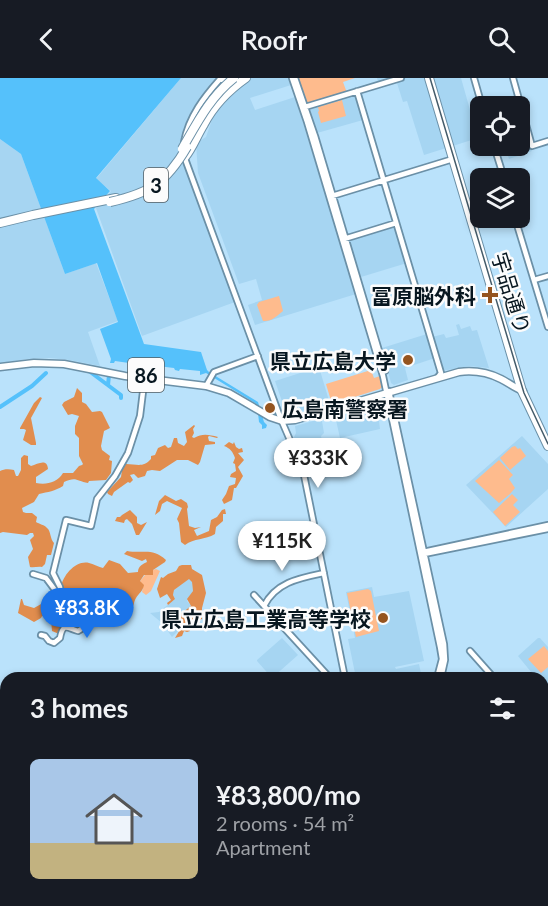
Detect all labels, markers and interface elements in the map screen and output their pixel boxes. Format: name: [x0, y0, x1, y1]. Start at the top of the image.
icon: back: [30, 23, 63, 56]
text: Roofr: [241, 23, 307, 56]
icon: search: [485, 23, 518, 56]
map controls: [470, 96, 530, 228]
button: locate: [470, 96, 530, 156]
road number: 3: [144, 168, 168, 202]
button: layers: [470, 168, 530, 228]
street label: 宇品通り: [488, 249, 536, 337]
place label: 冨原脳外科: [371, 283, 476, 308]
marker: 冨原脳外科: [481, 286, 499, 304]
place label: 県立広島大学: [270, 348, 396, 373]
marker: 県立広島大学: [401, 353, 415, 367]
road number: 86: [128, 358, 164, 392]
place label: 広島南警察署: [282, 396, 408, 421]
marker: 広島南警察署: [263, 401, 277, 415]
pin: ¥333K: [276, 438, 360, 489]
text: ¥333K: [288, 445, 348, 469]
pin: ¥115K: [240, 521, 324, 572]
text: ¥115K: [252, 528, 312, 552]
pin: ¥83.8K: [38, 588, 136, 639]
text: ¥83.8K: [55, 595, 119, 619]
place label: 県立広島工業高等学校: [161, 606, 371, 631]
marker: 県立広島工業高等学校: [376, 611, 390, 625]
text: 3 homes: [30, 692, 128, 724]
icon: filters: [486, 692, 519, 725]
text: ¥83,800/mo: [216, 779, 361, 811]
icon: home: [78, 783, 150, 855]
text: 2 rooms · 54 m²: [216, 811, 354, 835]
text: Apartment: [216, 835, 310, 859]

